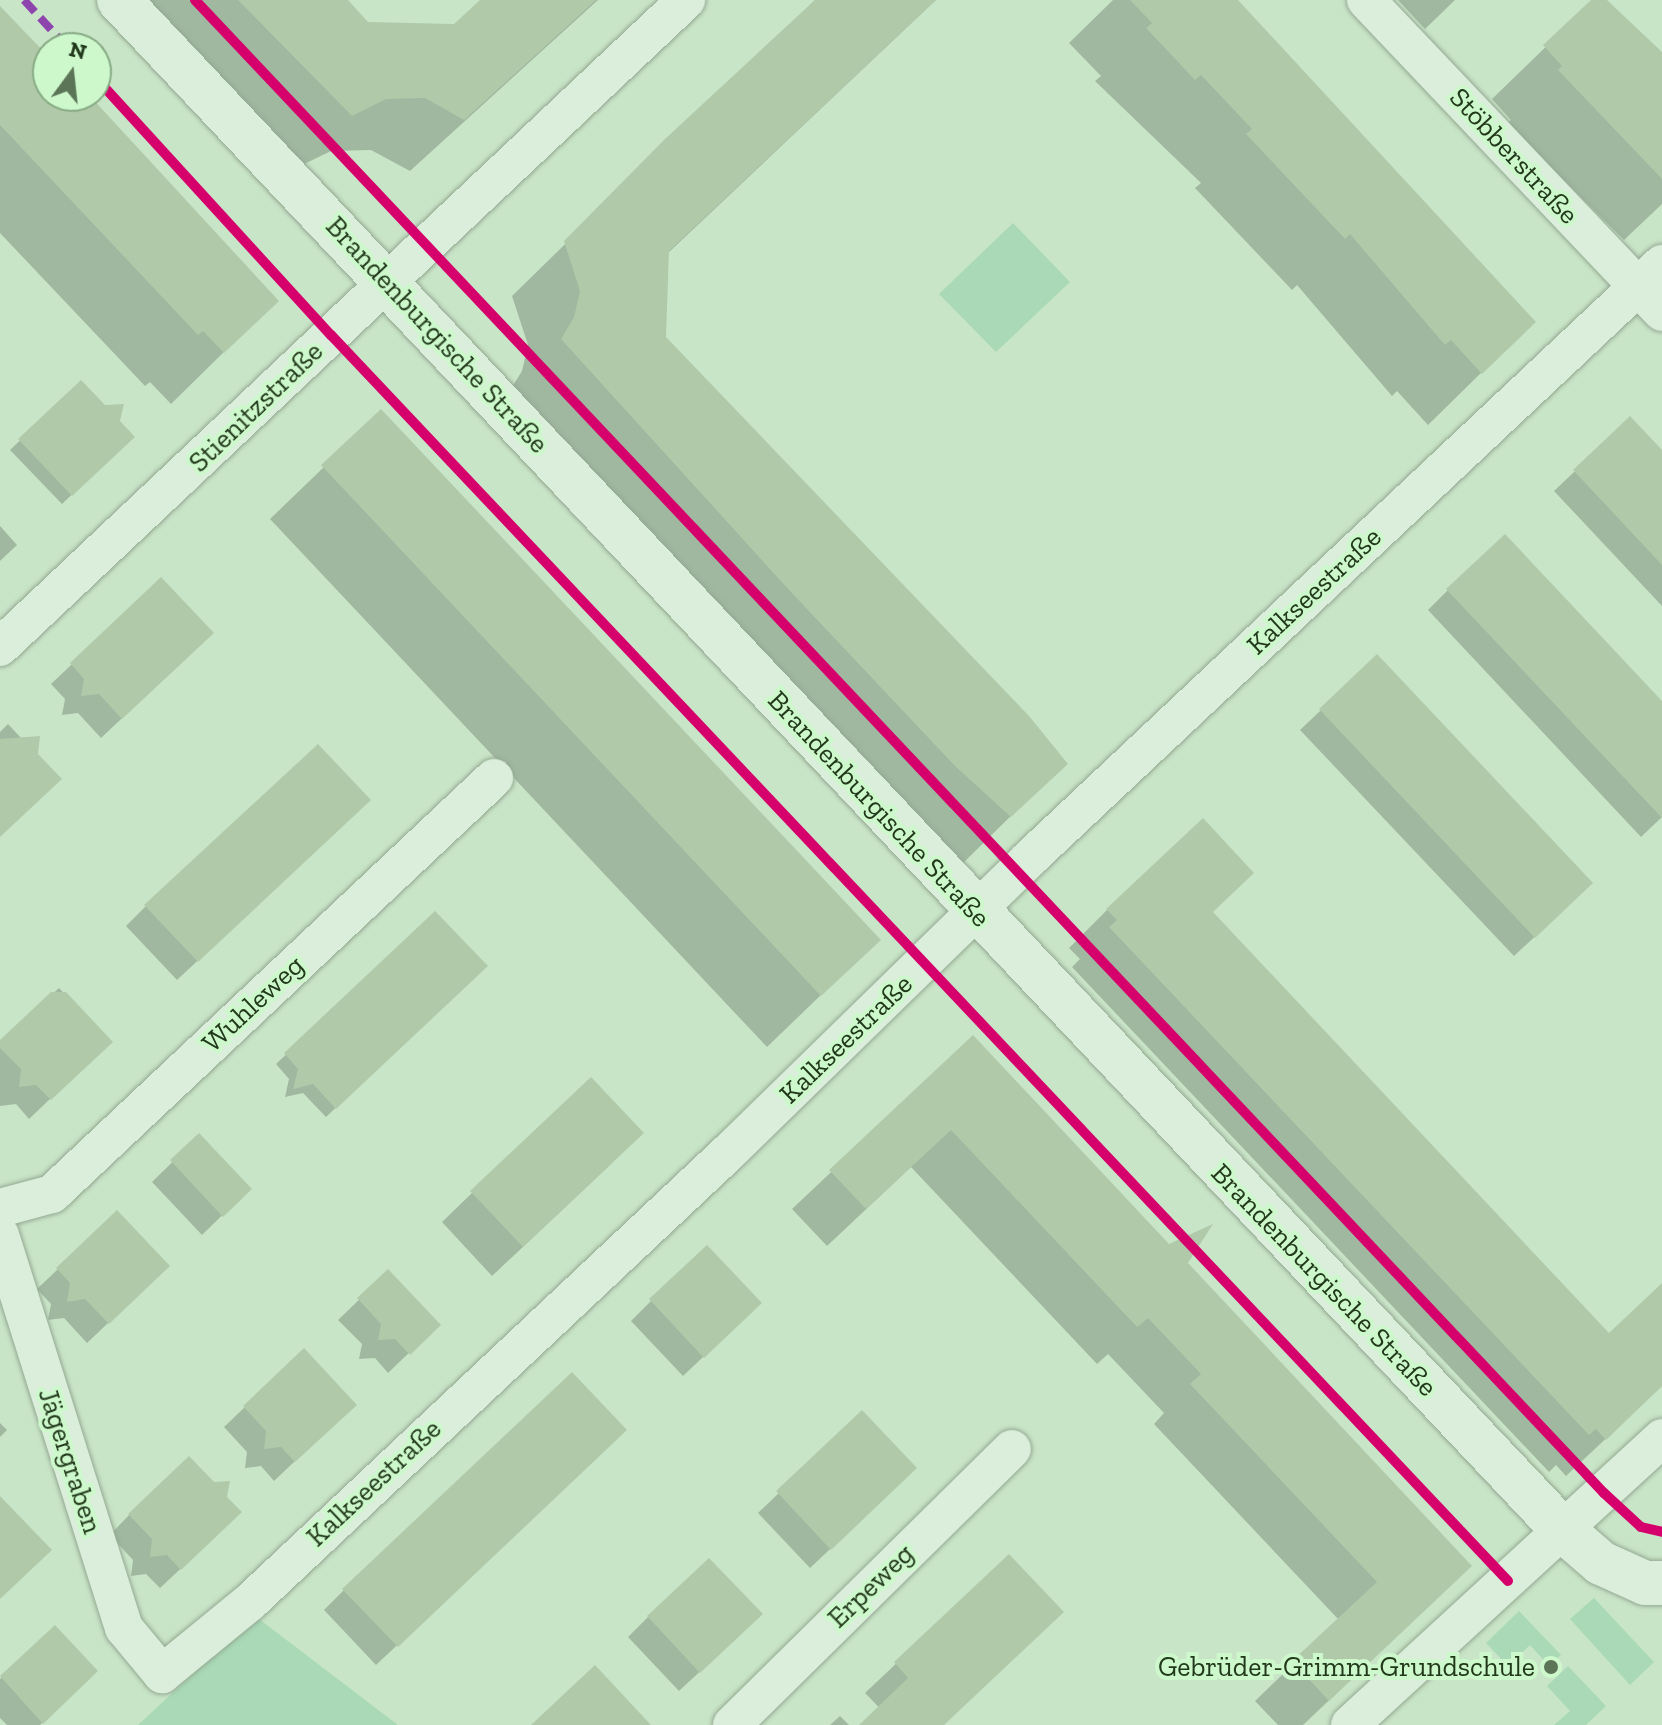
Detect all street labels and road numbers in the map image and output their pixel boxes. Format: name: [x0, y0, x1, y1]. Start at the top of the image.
street label: Stöbberstraße: [1442, 81, 1586, 231]
street label: Brandenburgische Straße: [319, 210, 555, 460]
street label: Stienitzstraße: [182, 335, 330, 479]
street label: Kalkseestraße: [1240, 520, 1388, 662]
street label: Brandenburgische Straße: [761, 684, 997, 934]
street label: Wuhleweg: [195, 948, 311, 1060]
street label: Kalkseestraße: [773, 967, 919, 1111]
street label: Brandenburgische Straße: [1204, 1157, 1444, 1403]
street label: Jägergraben: [31, 1384, 109, 1538]
street label: Kalkseestraße: [300, 1412, 448, 1554]
street label: Erpeweg: [821, 1537, 921, 1635]

